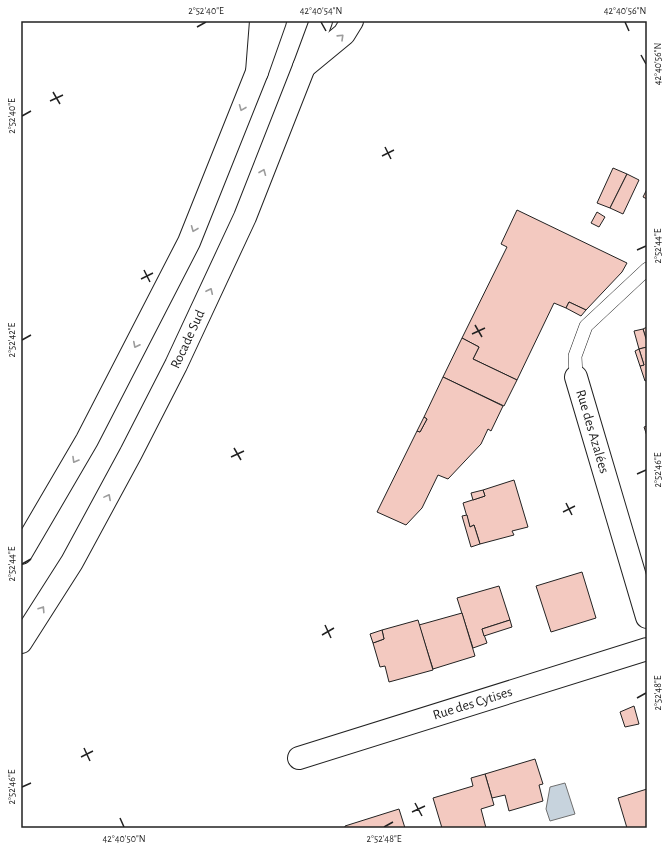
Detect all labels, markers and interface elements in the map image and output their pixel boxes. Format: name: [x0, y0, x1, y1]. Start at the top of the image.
text: 2°52'40"E: [188, 6, 224, 16]
text: 42°40'54"N: [300, 6, 342, 16]
text: 42°40'56"N: [604, 6, 646, 16]
one-way arrow: [336, 34, 344, 41]
text: 42°40'56"N: [653, 43, 663, 85]
text: 2°52'40"E: [7, 98, 17, 134]
one-way arrow: [239, 105, 247, 112]
one-way arrow: [258, 169, 266, 176]
one-way arrow: [190, 226, 198, 233]
text: 2°52'44"E: [653, 228, 663, 264]
one-way arrow: [205, 288, 213, 295]
street label: Rocade Sud: [168, 308, 208, 371]
text: 2°52'42"E: [7, 322, 17, 357]
one-way arrow: [133, 341, 141, 348]
street label: Rue des Azalées: [573, 388, 611, 475]
text: 2°52'46"E: [653, 452, 663, 488]
one-way arrow: [73, 456, 80, 463]
one-way arrow: [103, 493, 110, 501]
text: 2°52'44"E: [7, 546, 17, 582]
one-way arrow: [37, 606, 45, 613]
text: 2°52'48"E: [653, 675, 663, 711]
street label: Rue des Cytises: [431, 685, 514, 723]
text: 2°52'46"E: [7, 769, 17, 805]
text: 42°40'50"N: [102, 834, 146, 844]
text: 2°52'48"E: [366, 834, 402, 844]

